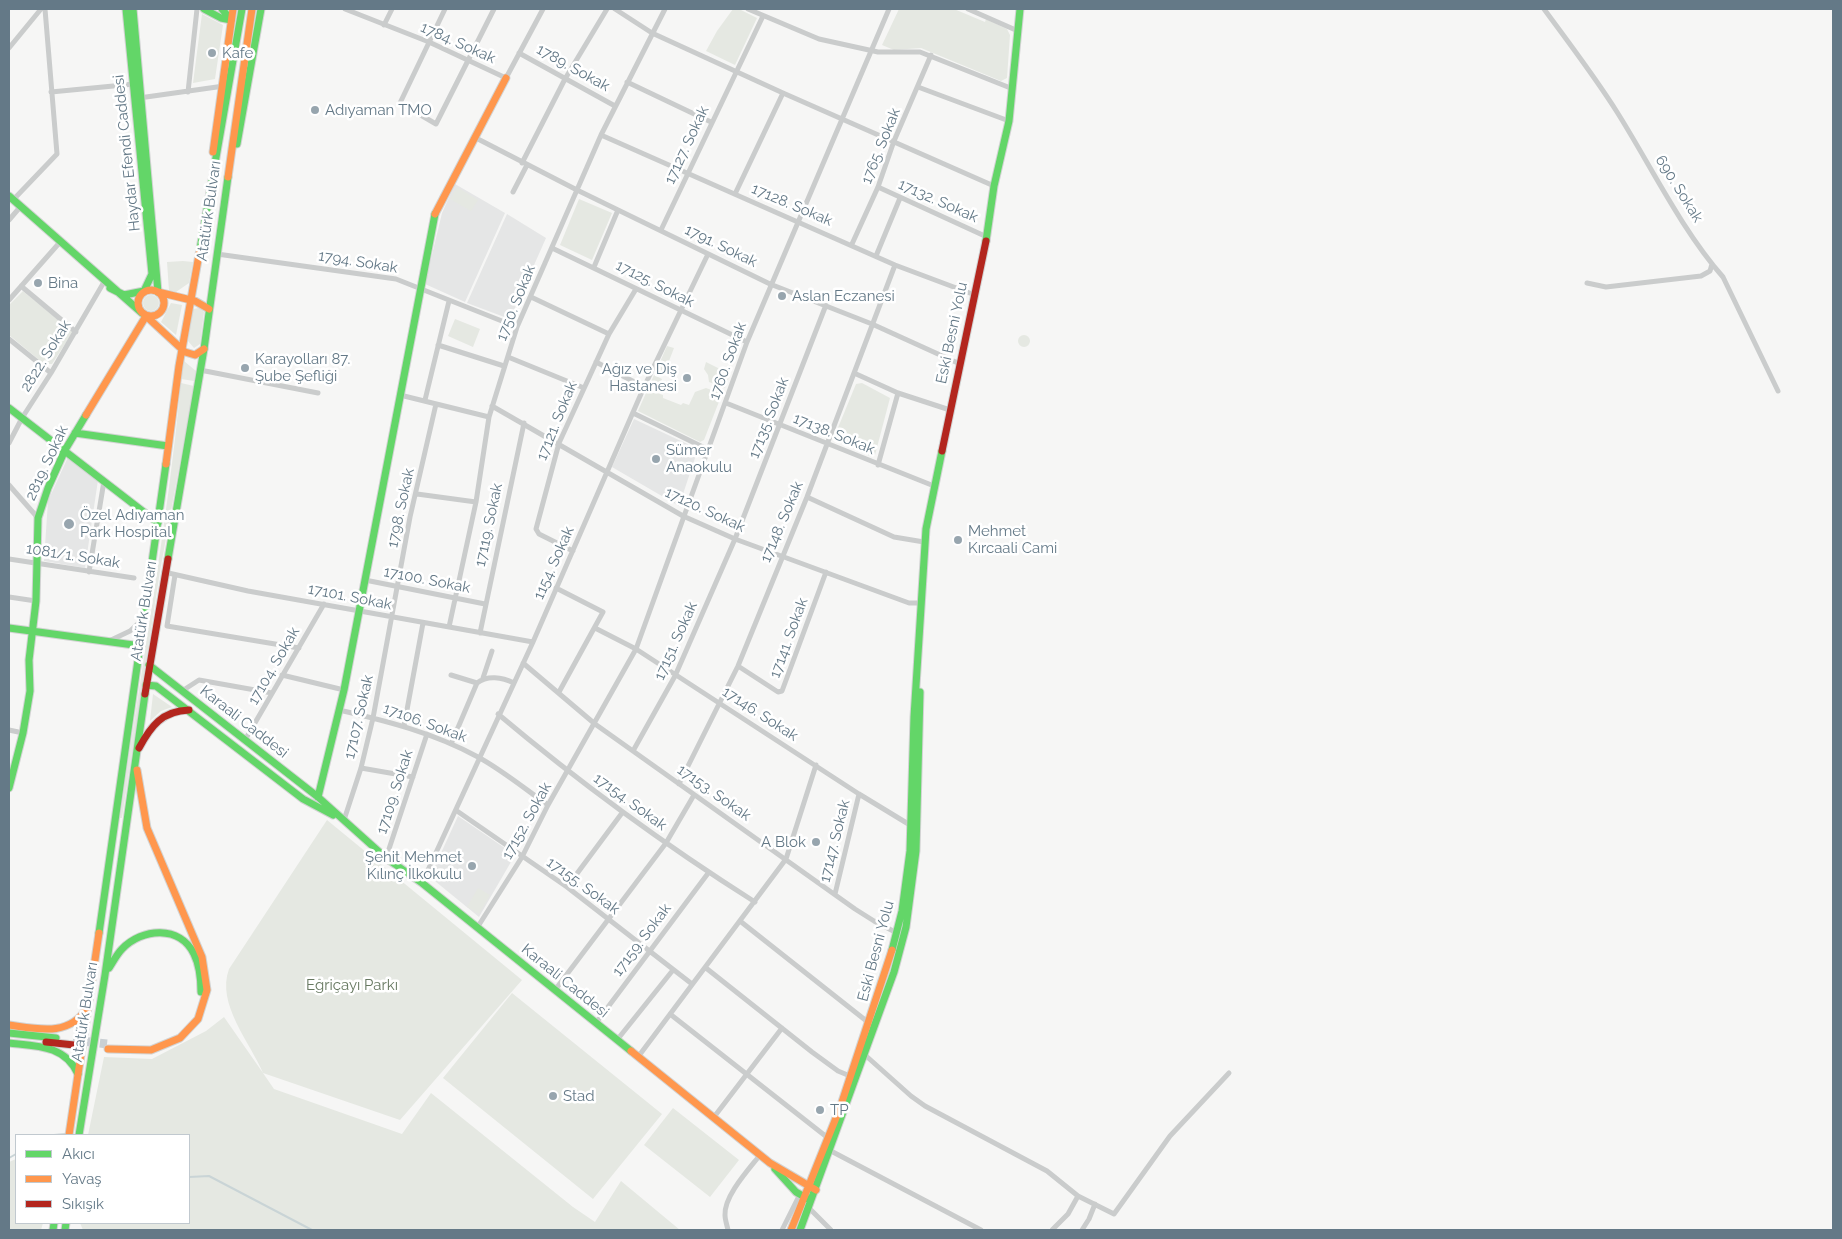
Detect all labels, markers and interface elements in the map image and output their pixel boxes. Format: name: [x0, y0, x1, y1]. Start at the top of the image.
street label: 1784. Sokak: [418, 18, 498, 68]
street label: 1789. Sokak: [533, 41, 613, 95]
place label: Kafe: [222, 44, 253, 62]
marker: Kafe: [206, 47, 218, 59]
street label: Haydar Efendi Caddesi: [110, 74, 144, 232]
place label: Adıyaman TMO: [325, 101, 432, 119]
street label: 17127. Sokak: [661, 103, 713, 187]
marker: Adıyaman TMO: [309, 104, 321, 116]
street label: 1765. Sokak: [858, 105, 904, 187]
street label: 690. Sokak: [1651, 152, 1707, 226]
street label: Atatürk Bulvarı: [193, 160, 225, 262]
street label: 17132. Sokak: [895, 175, 981, 227]
street label: 17128. Sokak: [749, 180, 835, 230]
street label: 1791. Sokak: [682, 221, 760, 271]
street label: 1794. Sokak: [317, 247, 399, 277]
street label: 17125. Sokak: [613, 257, 697, 311]
street label: 1750. Sokak: [493, 262, 539, 344]
place label: Bina: [48, 274, 78, 292]
marker: Bina: [32, 277, 44, 289]
street label: Eski Besni Yolu: [932, 280, 972, 386]
place label: Aslan Eczanesi: [792, 287, 895, 305]
marker: Aslan Eczanesi: [776, 290, 788, 302]
street label: 2822. Sokak: [17, 317, 75, 395]
street label: 1760. Sokak: [706, 320, 750, 402]
place label: Karayolları 87. Şube Şefliği: [255, 350, 350, 385]
place label: Ağız ve Diş Hastanesi: [602, 360, 677, 395]
marker: Karayolları 87. Şube Şefliği: [239, 362, 251, 374]
marker: Ağız ve Diş Hastanesi: [681, 372, 693, 384]
street label: 17135. Sokak: [745, 375, 793, 461]
street label: 17121. Sokak: [533, 379, 581, 463]
street label: 17138. Sokak: [791, 409, 877, 459]
street label: 2819. Sokak: [22, 423, 72, 503]
place label: Sümer Anaokulu: [666, 441, 732, 476]
marker: Sümer Anaokulu: [650, 453, 662, 465]
street label: 1798. Sokak: [384, 467, 418, 549]
street label: 17148. Sokak: [757, 479, 807, 565]
street label: 17119. Sokak: [471, 482, 507, 568]
street label: 17120. Sokak: [662, 484, 748, 536]
place label: Özel Adıyaman Park Hospital: [80, 506, 185, 541]
marker: Özel Adıyaman Park Hospital: [62, 517, 76, 531]
place label: Mehmet Kırcaali Cami: [968, 522, 1057, 557]
street label: 1154. Sokak: [530, 524, 578, 602]
marker: Mehmet Kırcaali Cami: [952, 534, 964, 546]
street label: 1081/1. Sokak: [25, 540, 121, 572]
street label: Atatürk Bulvarı: [127, 560, 161, 662]
street label: 17100. Sokak: [382, 563, 472, 597]
street label: 17101. Sokak: [307, 580, 393, 614]
street label: 17141. Sokak: [766, 595, 812, 681]
street label: 17151. Sokak: [651, 599, 701, 683]
street label: 17104. Sokak: [244, 624, 304, 708]
street label: 17107. Sokak: [341, 673, 377, 761]
street label: Karaali Caddesi: [196, 682, 292, 762]
street label: 17146. Sokak: [719, 683, 801, 745]
street label: 17106. Sokak: [381, 700, 469, 746]
street label: 17109. Sokak: [373, 748, 417, 836]
street label: 17153. Sokak: [674, 761, 754, 825]
street label: 17154. Sokak: [590, 769, 670, 835]
street label: 17152. Sokak: [498, 779, 556, 863]
street label: 17147. Sokak: [816, 798, 854, 884]
place label: A Blok: [761, 833, 806, 851]
marker: A Blok: [810, 836, 822, 848]
place label: Şehit Mehmet Kılınç İlkokulu: [365, 848, 462, 883]
street label: 17155. Sokak: [543, 853, 623, 919]
marker: Şehit Mehmet Kılınç İlkokulu: [466, 860, 478, 872]
street label: Eski Besni Yolu: [854, 899, 898, 1003]
street label: 17159. Sokak: [609, 900, 675, 980]
street label: Karaali Caddesi: [518, 940, 612, 1022]
street label: Atatürk Bulvarı: [68, 961, 102, 1063]
park label: Eğriçayı Parkı: [306, 976, 398, 994]
place label: Stad: [563, 1087, 595, 1105]
marker: Stad: [547, 1090, 559, 1102]
place label: TP: [830, 1101, 848, 1119]
marker: TP: [814, 1104, 826, 1116]
legend: [15, 1134, 190, 1224]
text: Akıcı: [62, 1145, 95, 1163]
text: Yavaş: [62, 1170, 102, 1188]
text: Sıkışık: [62, 1195, 104, 1213]

